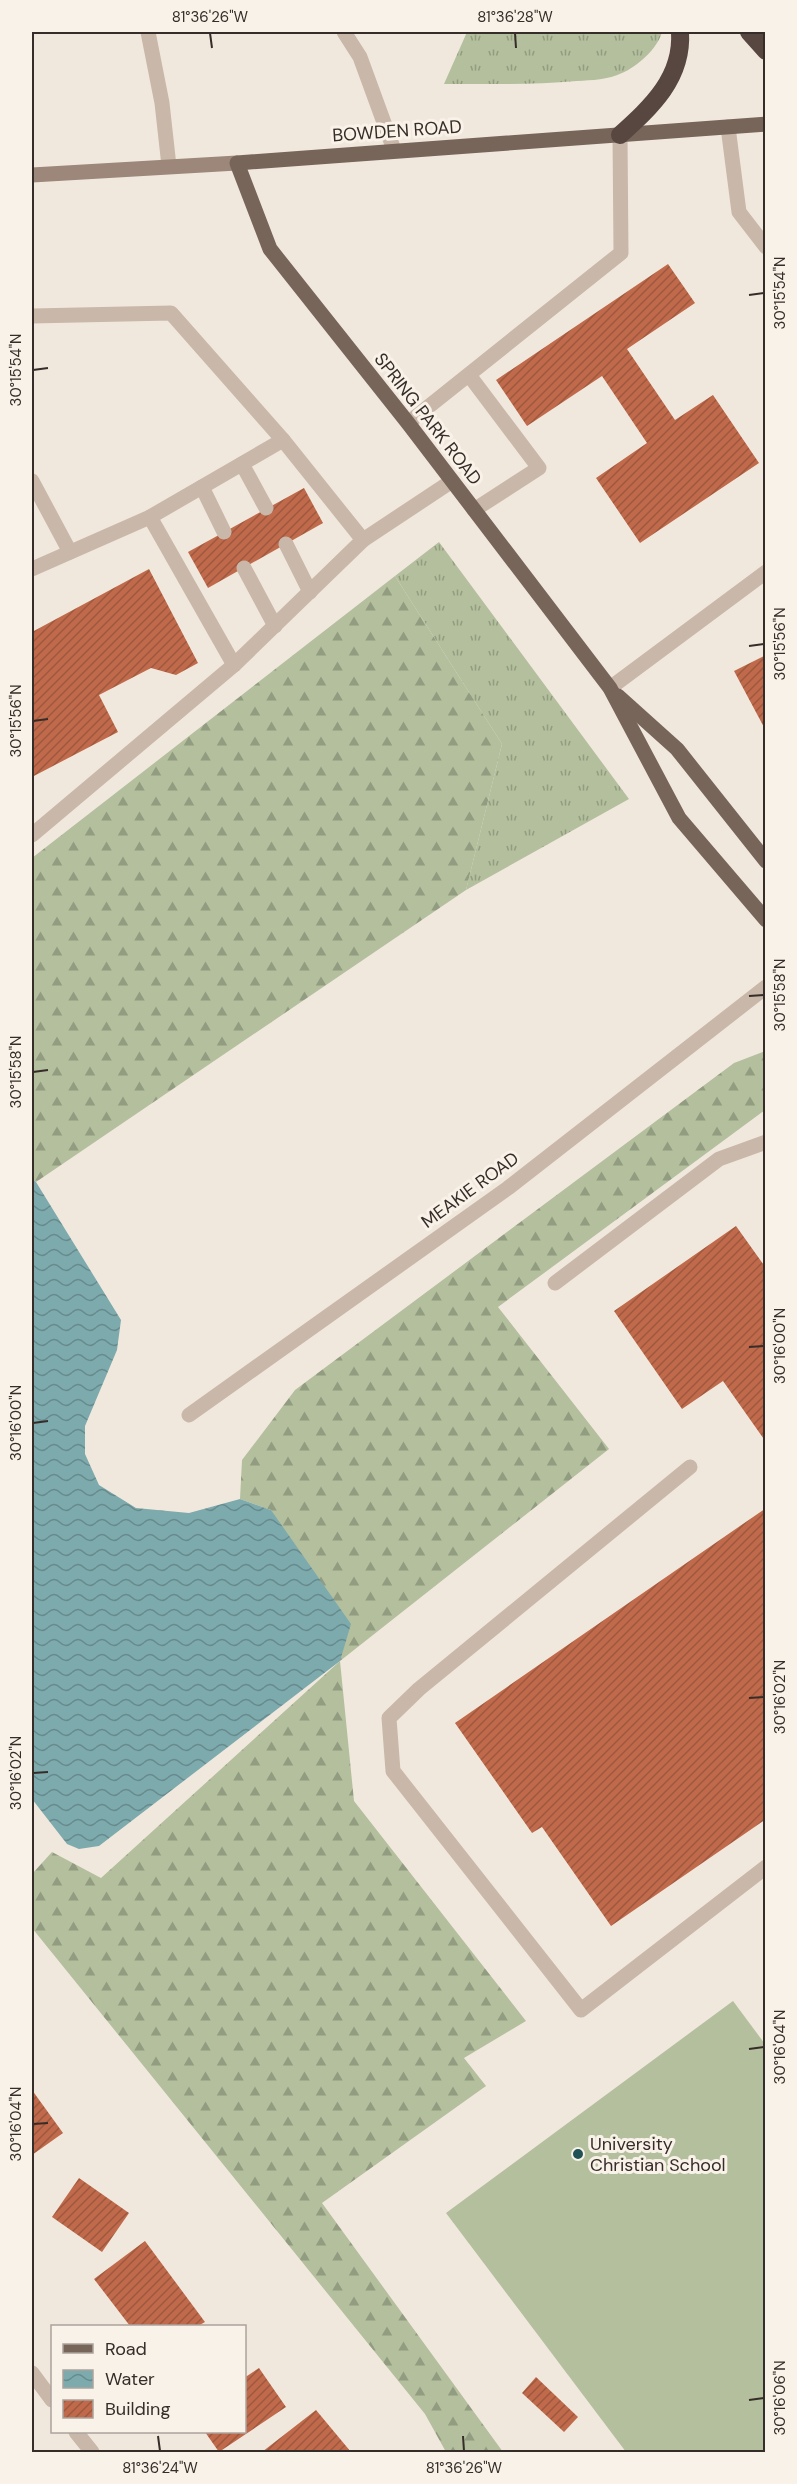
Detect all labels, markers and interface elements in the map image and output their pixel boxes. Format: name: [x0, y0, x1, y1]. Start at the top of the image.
text: 81°36'26"W: [172, 7, 249, 27]
text: 81°36'28"W: [477, 7, 553, 27]
street label: BOWDEN ROAD: [332, 115, 462, 147]
text: 30°15'54"N: [770, 257, 790, 329]
text: 30°15'54"N: [6, 334, 26, 406]
street label: SPRING PARK ROAD: [369, 348, 487, 490]
text: 30°15'56"N: [770, 607, 790, 681]
text: 30°15'56"N: [6, 684, 26, 758]
text: 30°15'58"N: [770, 959, 790, 1031]
text: 30°15'58"N: [6, 1036, 26, 1108]
street label: MEAKIE ROAD: [416, 1146, 524, 1234]
text: 30°16'00"N: [770, 1308, 790, 1384]
text: 30°16'00"N: [6, 1385, 26, 1461]
text: 30°16'02"N: [770, 1660, 790, 1734]
text: 30°16'02"N: [6, 1736, 26, 1810]
text: 30°16'04"N: [770, 2010, 790, 2084]
text: 30°16'04"N: [6, 2087, 26, 2161]
place label: University Christian School: [590, 2132, 726, 2177]
marker: University Christian School: [571, 2147, 585, 2161]
legend: [51, 2325, 246, 2433]
text: Road: [105, 2337, 147, 2361]
text: 30°16'06"N: [770, 2360, 790, 2436]
text: Water: [105, 2367, 155, 2391]
text: Building: [105, 2397, 170, 2421]
text: 81°36'24"W: [122, 2458, 198, 2478]
text: 81°36'26"W: [426, 2458, 503, 2478]

